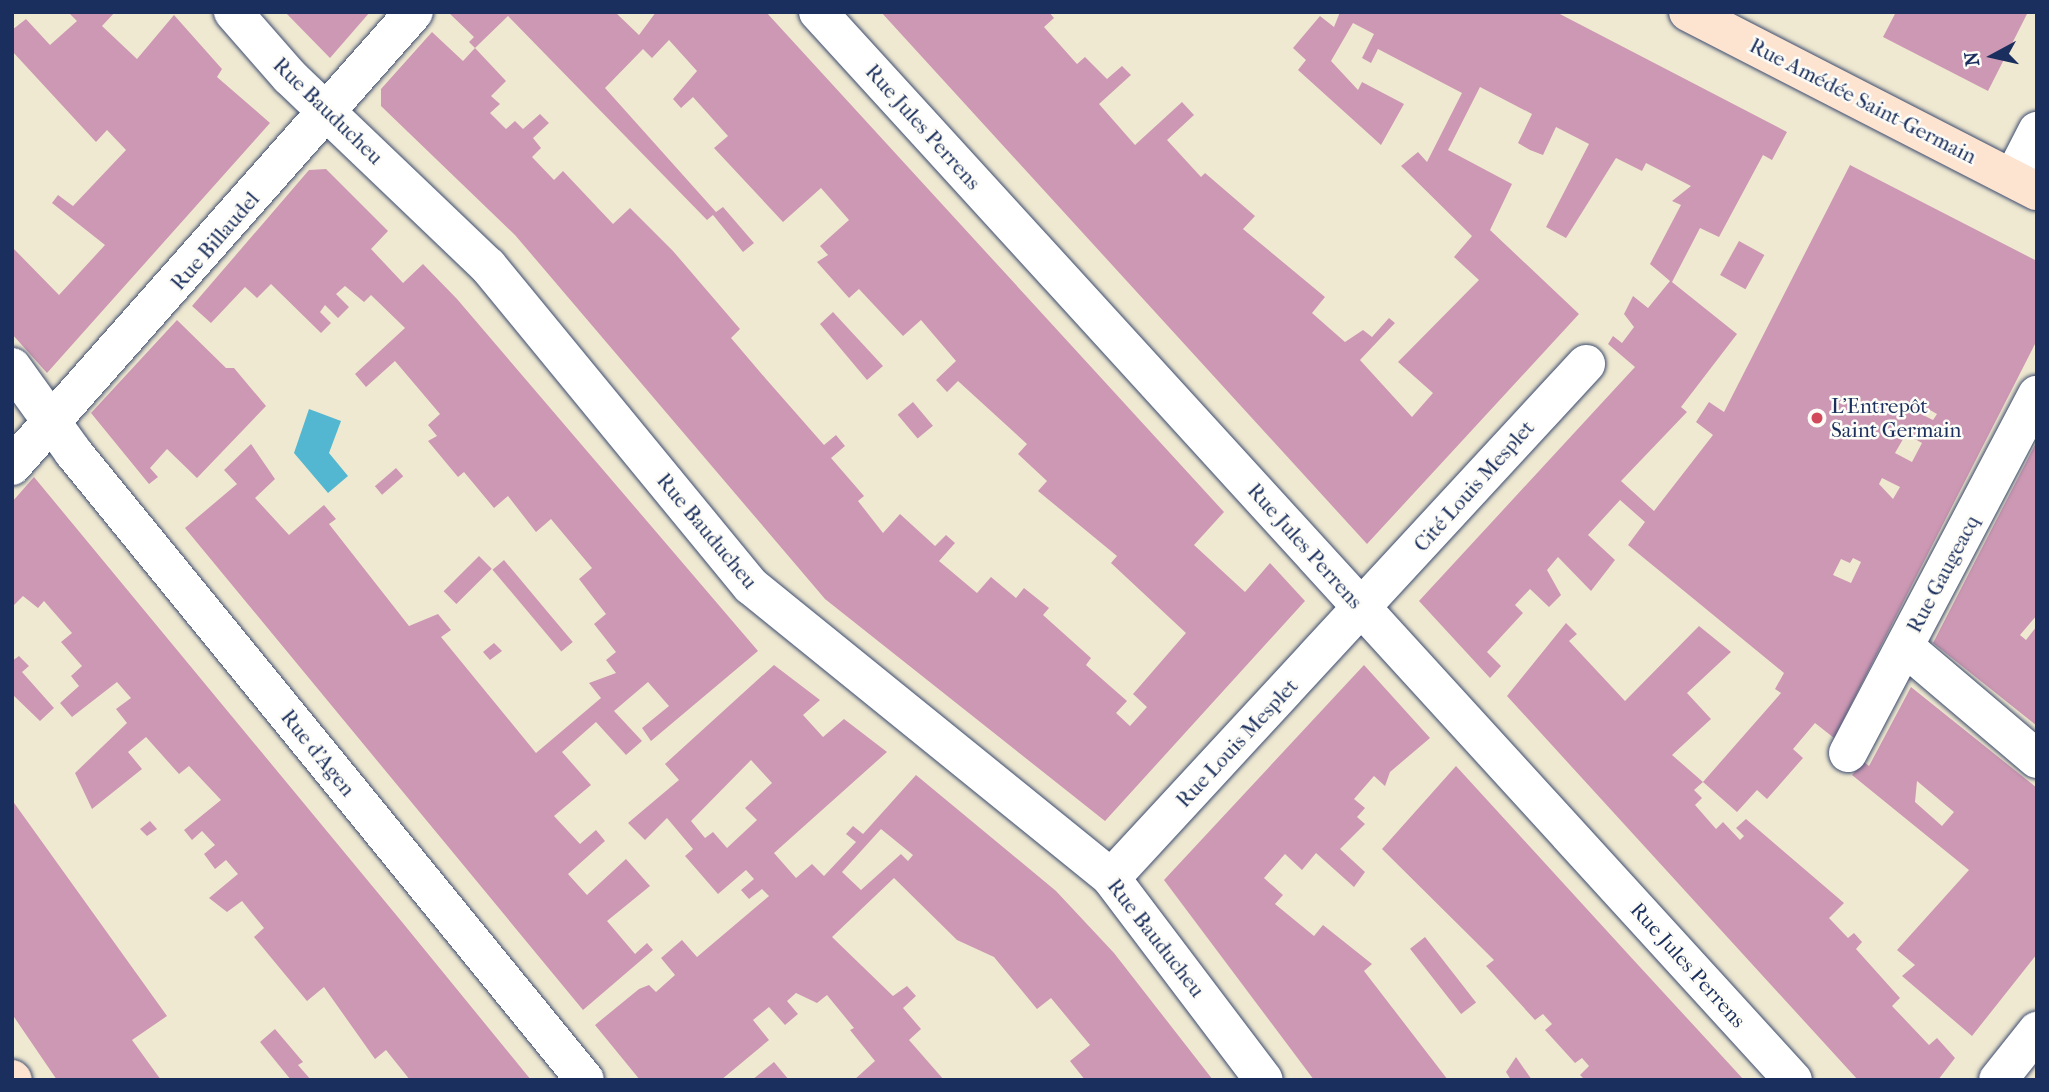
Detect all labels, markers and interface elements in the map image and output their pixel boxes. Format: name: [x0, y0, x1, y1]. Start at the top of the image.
north arrow: [1958, 21, 2028, 91]
street label: Rue Amédée Saint-Germain: [1745, 33, 1981, 169]
text: N: [1960, 50, 1984, 68]
street label: Rue Bauducheu: [268, 52, 388, 170]
street label: Rue Jules Perrens: [860, 59, 986, 195]
street label: Rue Billaudel: [165, 187, 265, 295]
place label: L'Entrepôt Saint Germain: [1831, 393, 1962, 443]
marker: L'Entrepôt Saint Germain: [1809, 410, 1825, 426]
street label: Cité Louis Mesplet: [1408, 415, 1540, 557]
street label: Rue Bauducheu: [651, 468, 763, 594]
street label: Rue Jules Perrens: [1242, 478, 1368, 614]
street label: Rue Gaugeacq: [1901, 511, 1985, 637]
street label: Rue Louis Mesplet: [1171, 673, 1303, 813]
street label: Rue d'Agen: [275, 705, 361, 801]
street label: Rue Bauducheu: [1102, 874, 1210, 1002]
street label: Rue Jules Perrens: [1625, 897, 1751, 1033]

